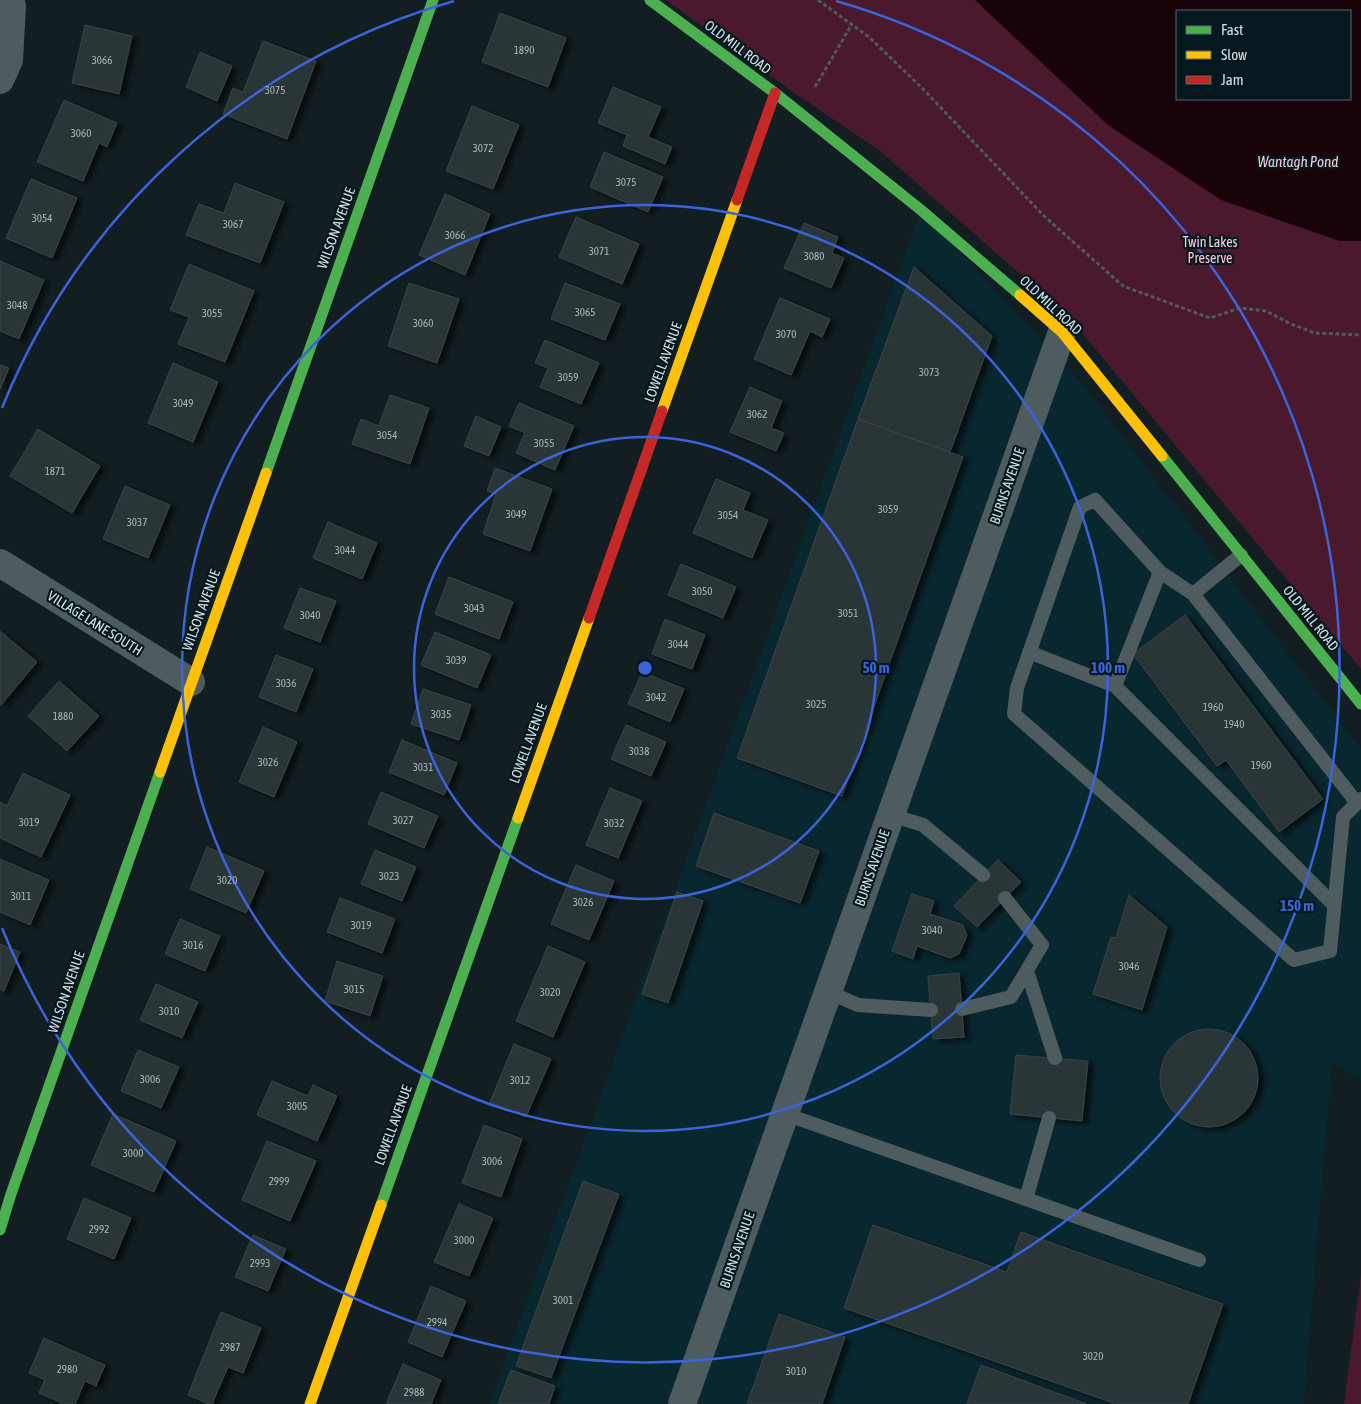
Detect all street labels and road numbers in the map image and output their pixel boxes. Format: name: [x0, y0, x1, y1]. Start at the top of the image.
street label: OLD MILL ROAD: [702, 17, 774, 77]
street label: WILSON AVENUE: [314, 185, 358, 271]
street label: OLD MILL ROAD: [1017, 272, 1085, 338]
street label: LOWELL AVENUE: [641, 320, 685, 404]
street label: BURNS AVENUE: [986, 446, 1028, 526]
street label: WILSON AVENUE: [179, 567, 223, 653]
street label: OLD MILL ROAD: [1280, 582, 1342, 654]
street label: VILLAGE LANE SOUTH: [45, 587, 145, 659]
street label: LOWELL AVENUE: [506, 701, 550, 785]
street label: BURNS AVENUE: [851, 828, 893, 908]
street label: WILSON AVENUE: [45, 949, 87, 1035]
street label: LOWELL AVENUE: [371, 1083, 415, 1167]
street label: BURNS AVENUE: [716, 1210, 758, 1290]

